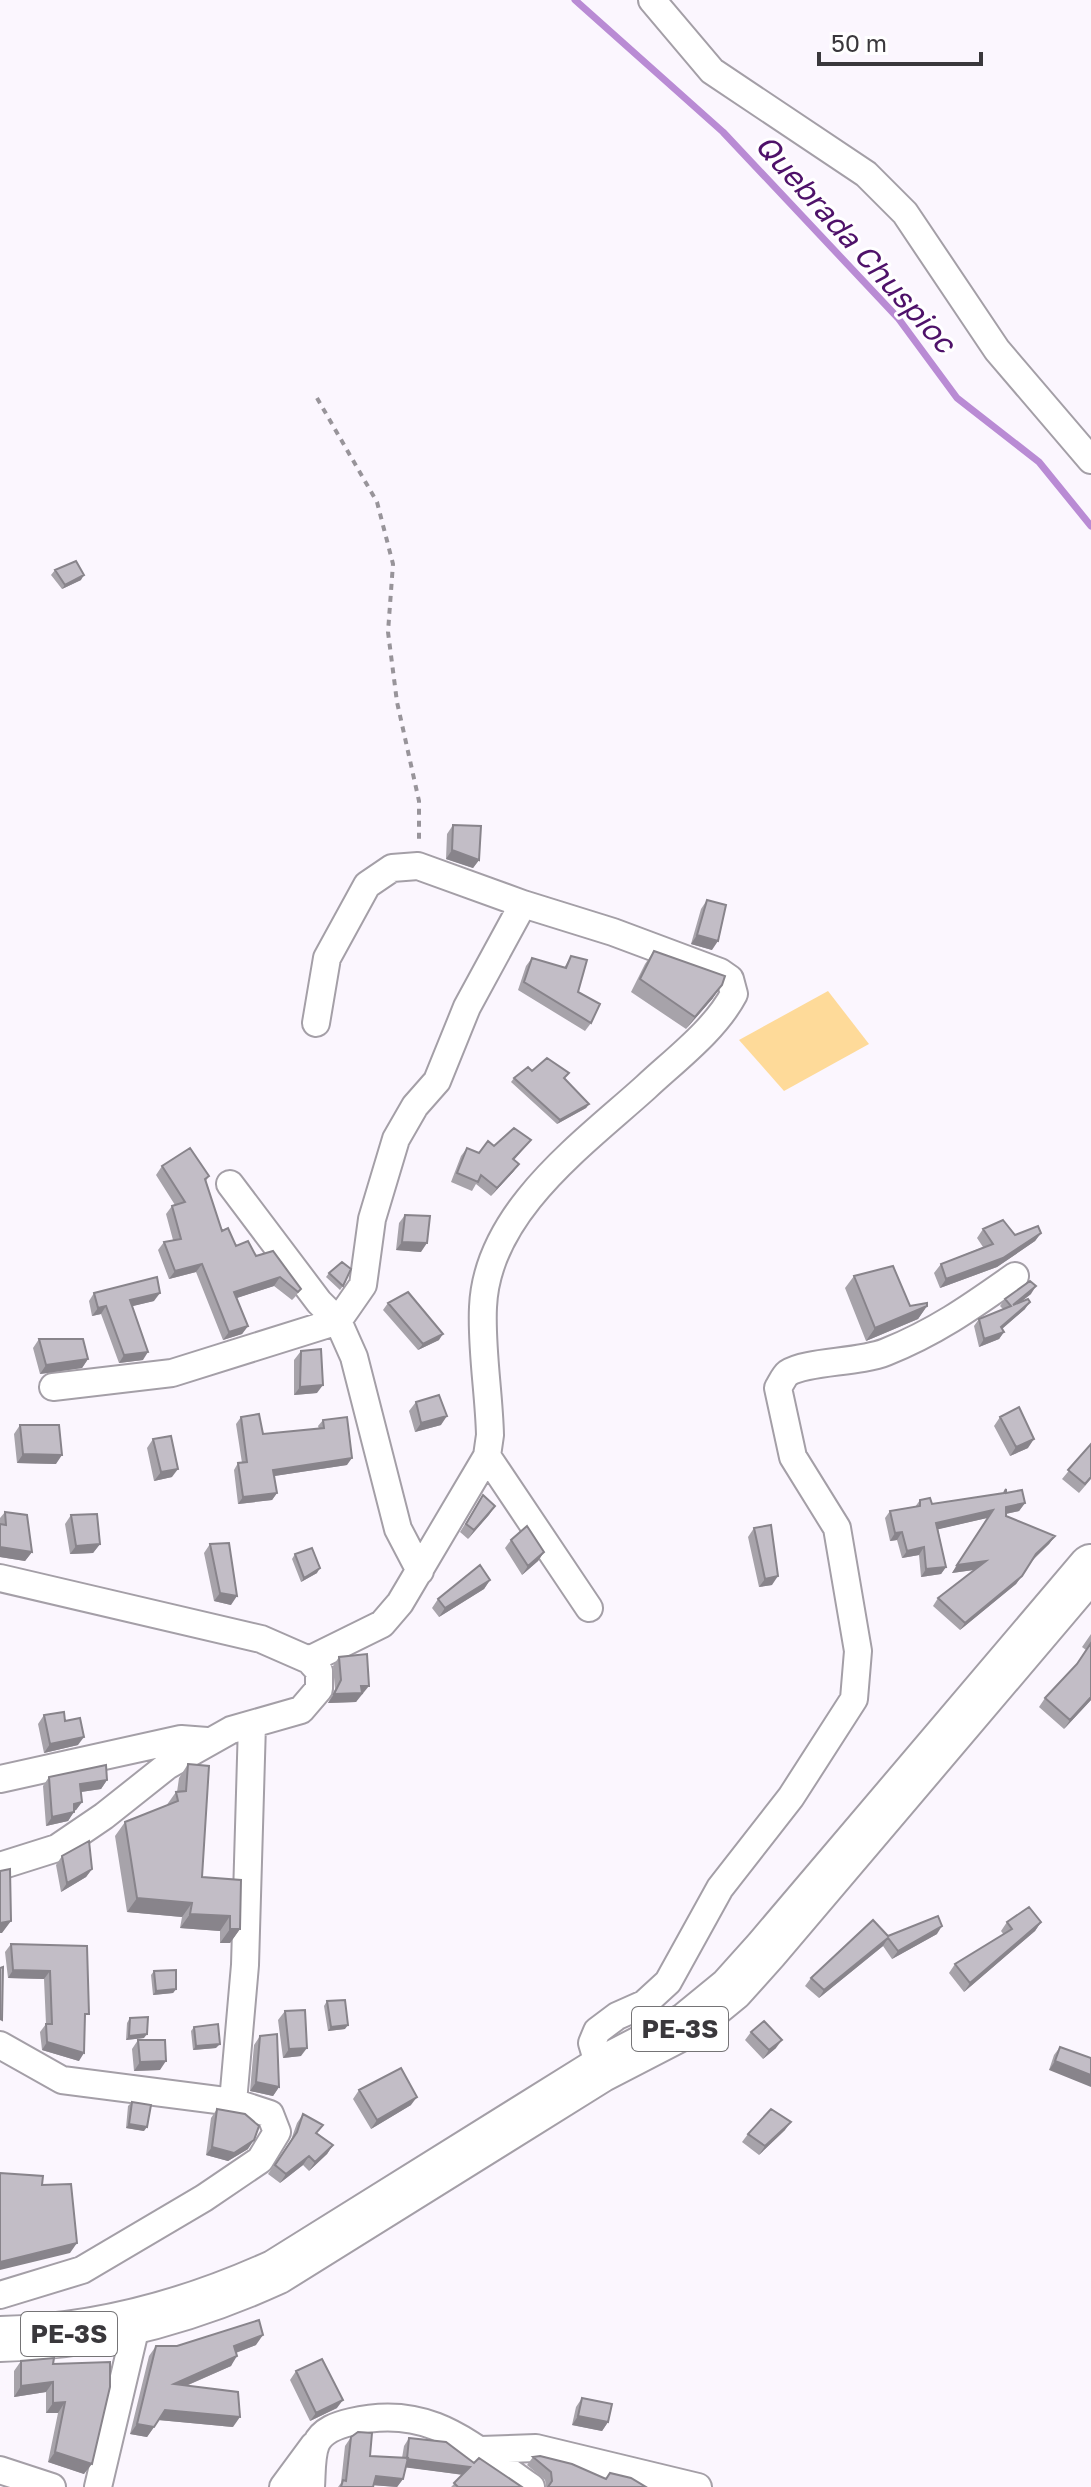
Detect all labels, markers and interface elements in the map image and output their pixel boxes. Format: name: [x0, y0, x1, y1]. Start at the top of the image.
scale bar: [819, 16, 981, 66]
text: 50 m: [831, 28, 887, 57]
water label: Quebrada Chuspioc: [748, 127, 964, 361]
road number: PE-3S: [632, 2007, 728, 2051]
road number: PE-3S: [21, 2312, 117, 2356]

